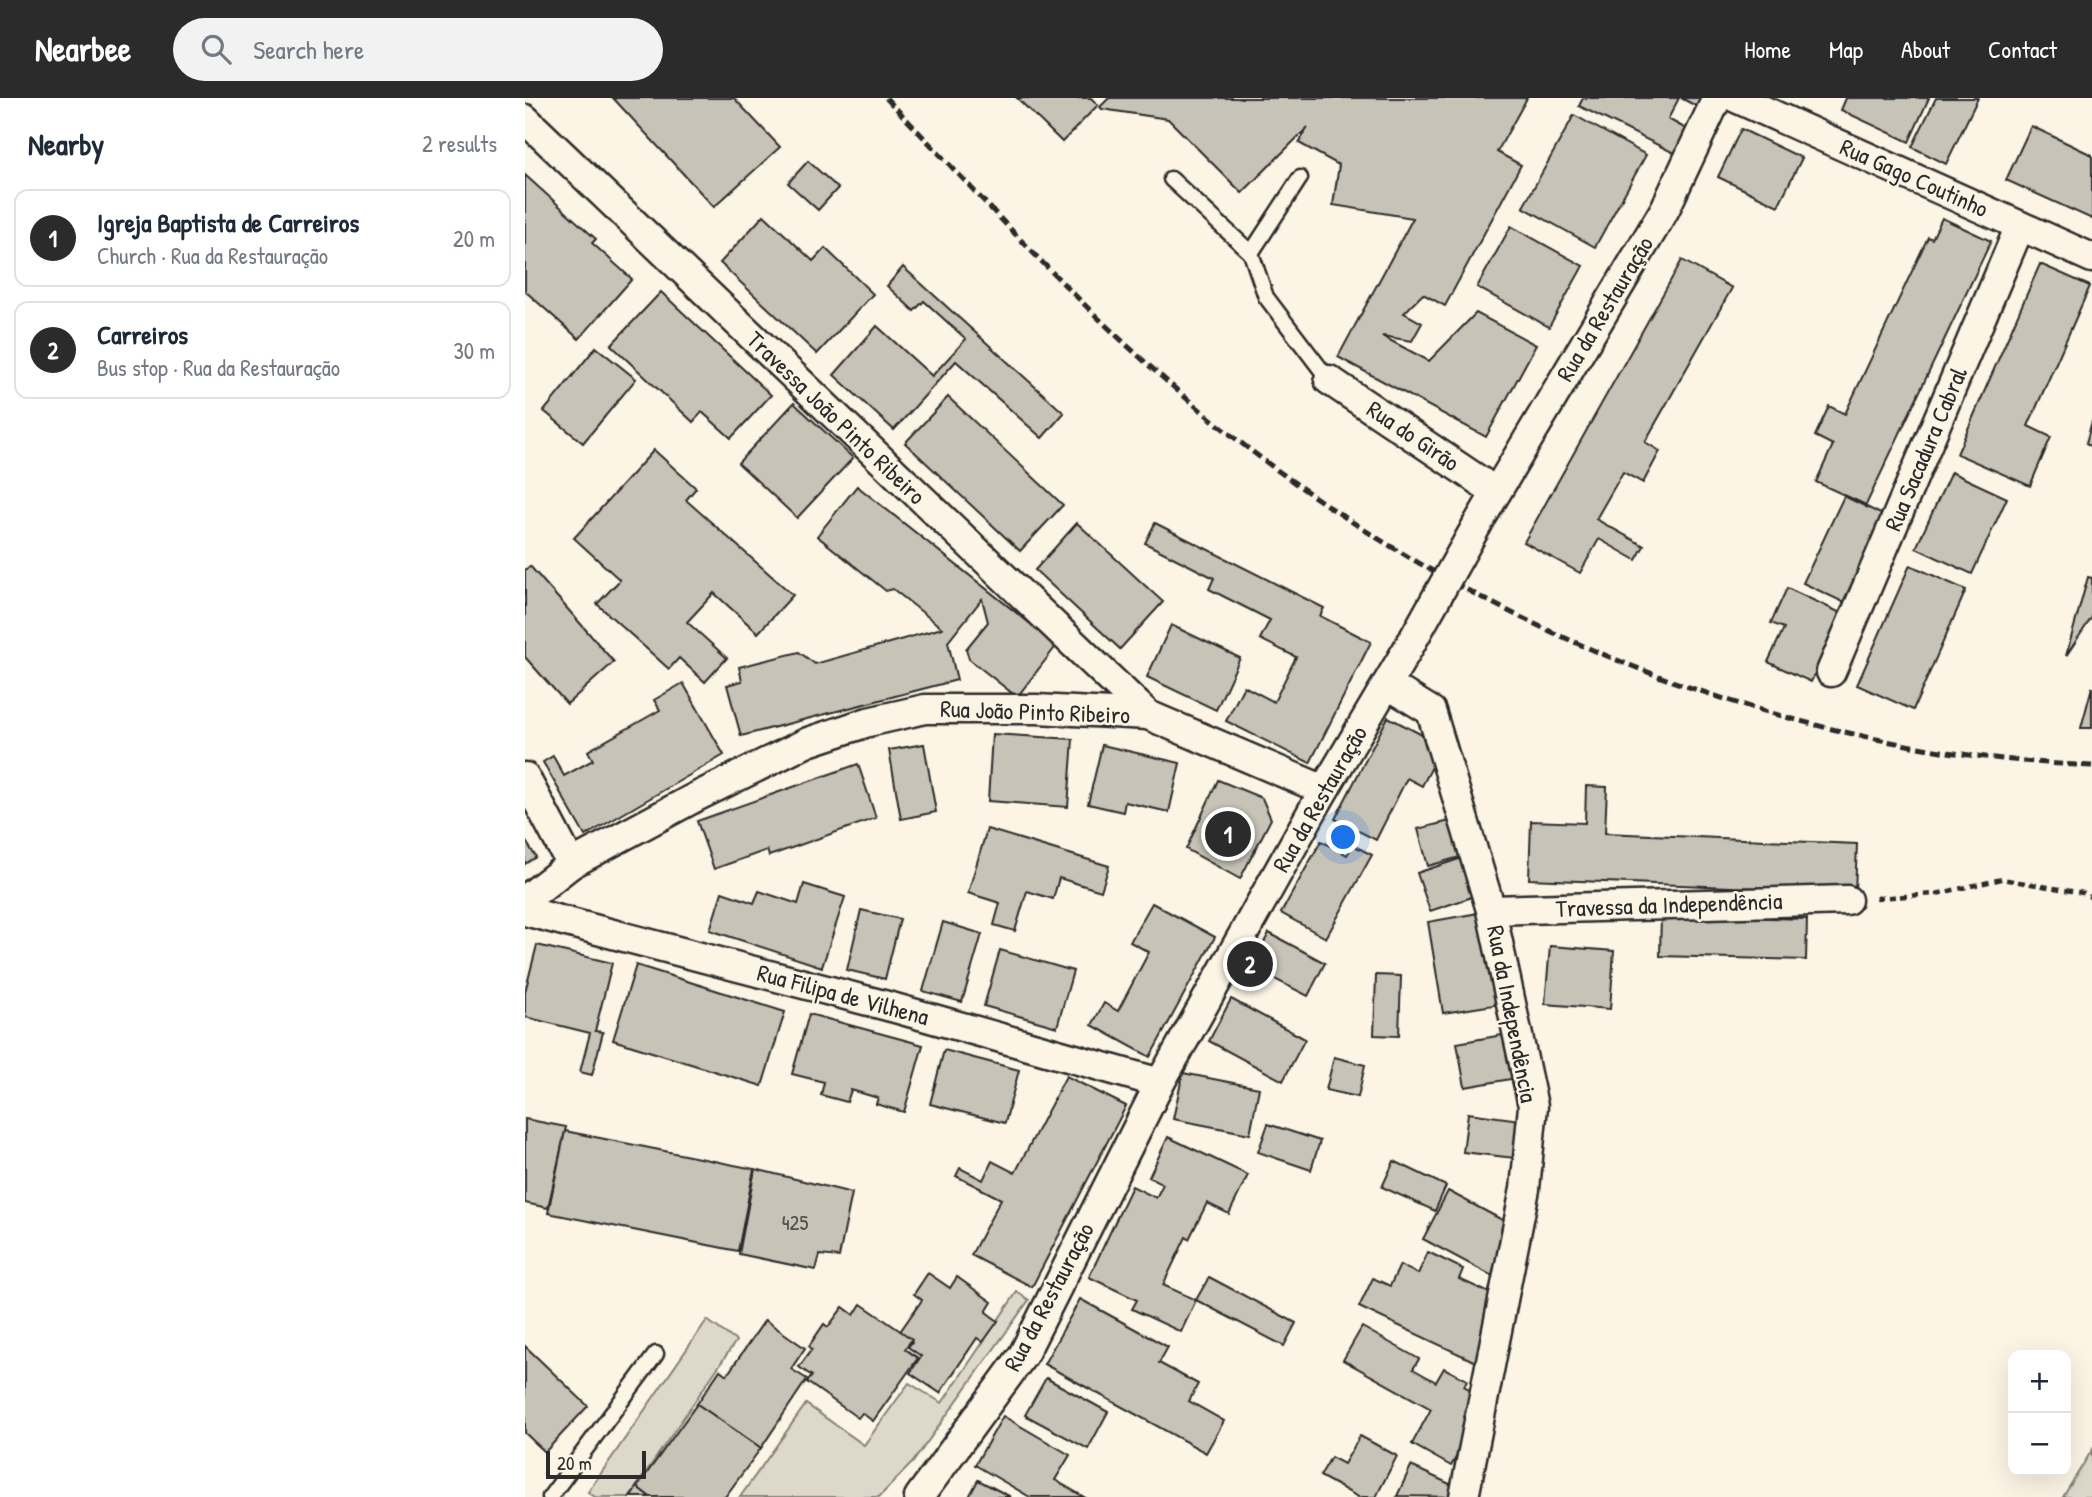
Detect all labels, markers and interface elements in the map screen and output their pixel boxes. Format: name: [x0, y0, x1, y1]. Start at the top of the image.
search box: [173, 18, 663, 81]
text: Nearbee: [35, 27, 131, 71]
icon: search: [197, 30, 235, 68]
text: Search here: [253, 32, 364, 67]
text: Home: [1744, 33, 1791, 65]
text: Map: [1829, 33, 1863, 65]
text: About: [1901, 33, 1950, 65]
text: Contact: [1988, 33, 2057, 65]
text: Nearby: [28, 124, 104, 164]
text: 2 results: [422, 128, 497, 159]
street label: Rua Gago Coutinho: [1835, 130, 1994, 224]
text: Igreja Baptista de Carreiros: [97, 205, 359, 240]
text: 1: [49, 223, 57, 254]
text: 20 m: [453, 223, 495, 254]
street label: Rua da Restauração: [1548, 230, 1660, 387]
text: Church · Rua da Restauração: [97, 240, 328, 271]
text: Carreiros: [97, 317, 188, 352]
street label: Travessa João Pinto Ribeiro: [740, 324, 933, 511]
text: 2: [48, 335, 58, 366]
text: 30 m: [453, 335, 495, 366]
text: Bus stop · Rua da Restauração: [97, 352, 340, 383]
street label: Rua Sacadura Cabral: [1876, 361, 1974, 535]
street label: Rua do Girão: [1361, 392, 1466, 478]
street label: Rua João Pinto Ribeiro: [940, 692, 1131, 730]
street label: Rua da Restauração: [1264, 719, 1374, 877]
pin: 1: [1205, 808, 1251, 860]
your location: [1326, 820, 1360, 854]
street label: Travessa da Independência: [1555, 884, 1783, 924]
street label: Rua da Independência: [1480, 923, 1546, 1105]
pin: 2: [1227, 938, 1273, 990]
street label: Rua Filipa de Vilhena: [754, 956, 933, 1032]
house number: 425: [782, 1208, 808, 1237]
street label: Rua da Restauração: [996, 1216, 1101, 1376]
map controls: [2008, 1350, 2071, 1476]
button: +: [2008, 1350, 2071, 1413]
button: −: [2008, 1413, 2071, 1476]
scale bar: [546, 1448, 646, 1480]
text: 20 m: [557, 1450, 592, 1476]

